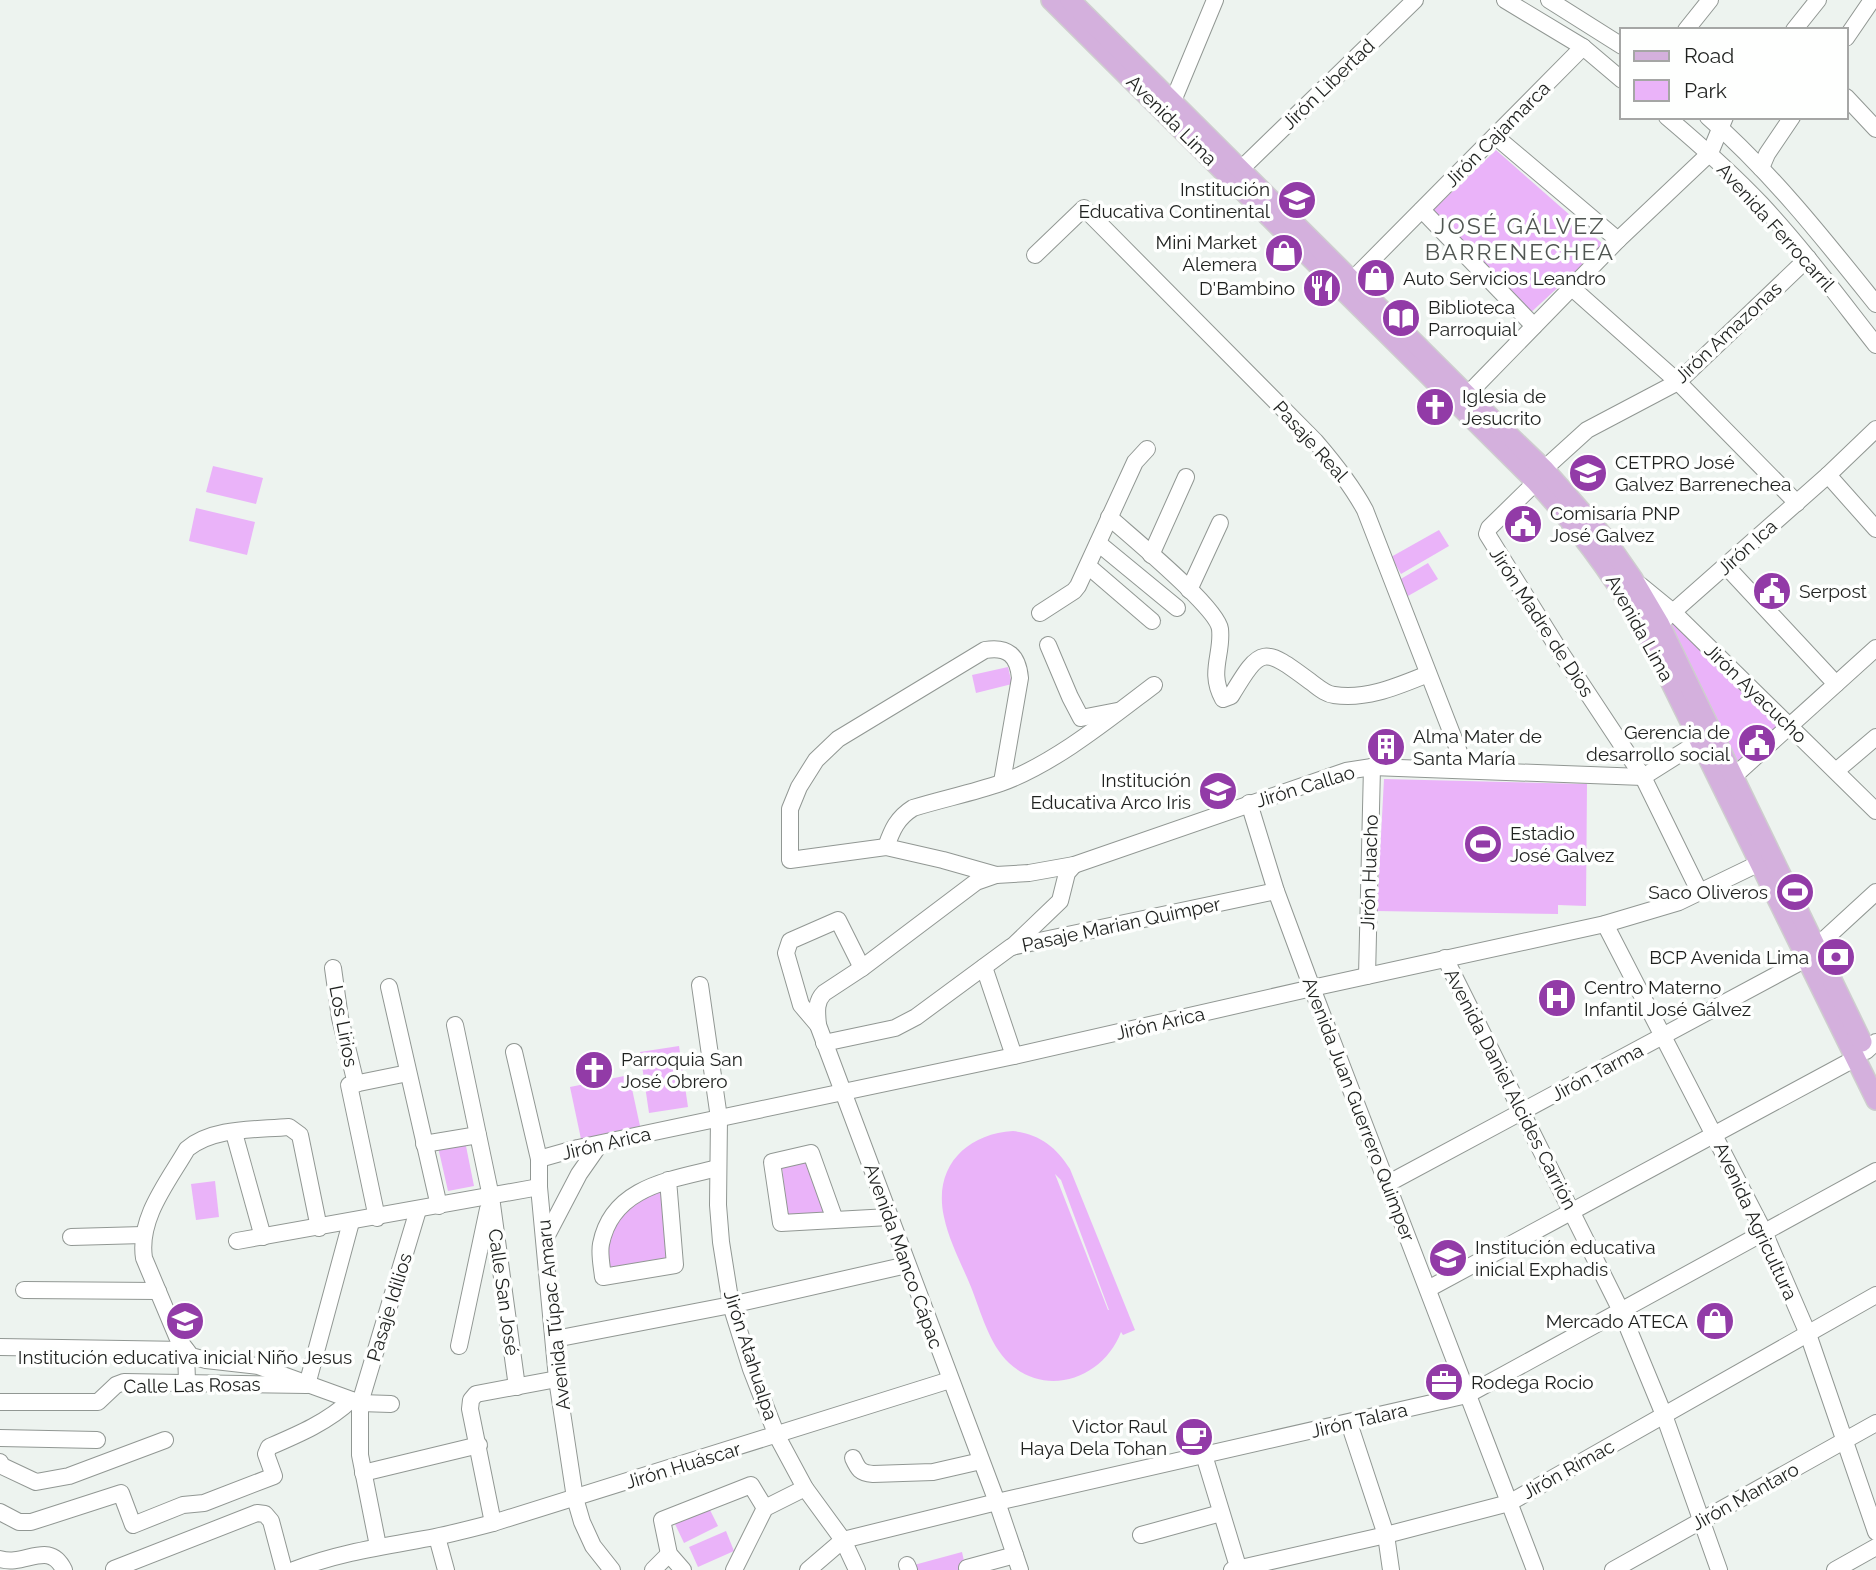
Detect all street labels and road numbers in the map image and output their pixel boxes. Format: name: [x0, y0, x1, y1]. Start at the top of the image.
street label: Jirón Libertad: [1277, 34, 1379, 134]
street label: Avenida Lima: [1122, 70, 1222, 170]
street label: Jirón Cajamarca: [1440, 77, 1554, 191]
street label: Avenida Ferrocarril: [1713, 158, 1840, 296]
street label: Jirón Amazonas: [1670, 277, 1786, 387]
street label: Pasaje Real: [1269, 396, 1353, 486]
street label: Jirón Ica: [1713, 515, 1781, 579]
street label: Jirón Madre de Dios: [1485, 543, 1599, 701]
street label: Avenida Lima: [1602, 571, 1678, 685]
street label: Jirón Ayacucho: [1700, 639, 1812, 747]
street label: Jirón Callao: [1253, 761, 1357, 811]
street label: Jirón Huacho: [1356, 814, 1382, 930]
street label: Pasaje Marian Quimper: [1020, 892, 1223, 956]
street label: Avenida Daniel Alcides Carrión: [1441, 965, 1581, 1213]
street label: Avenida Juan Guerrero Quimper: [1298, 974, 1420, 1244]
street label: Los Lirios: [325, 983, 363, 1069]
street label: Jirón Arica: [1113, 1002, 1207, 1044]
street label: Jirón Tarma: [1547, 1039, 1647, 1105]
street label: Jirón Arica: [559, 1122, 653, 1164]
street label: Avenida Agricultura: [1710, 1139, 1802, 1303]
street label: Avenida Manco Cápac: [860, 1160, 948, 1352]
street label: Avenida Túpac Amaru: [532, 1219, 574, 1411]
street label: Calle San José: [484, 1227, 524, 1357]
street label: Pasaje Idilios: [362, 1250, 416, 1364]
street label: Jirón Atahualpa: [720, 1287, 782, 1423]
street label: Calle Las Rosas: [123, 1373, 261, 1397]
street label: Jirón Talara: [1308, 1398, 1410, 1442]
street label: Jirón Rímac: [1518, 1435, 1618, 1503]
street label: Jirón Huáscar: [623, 1437, 744, 1493]
street label: Jirón Mantaro: [1688, 1457, 1802, 1535]

